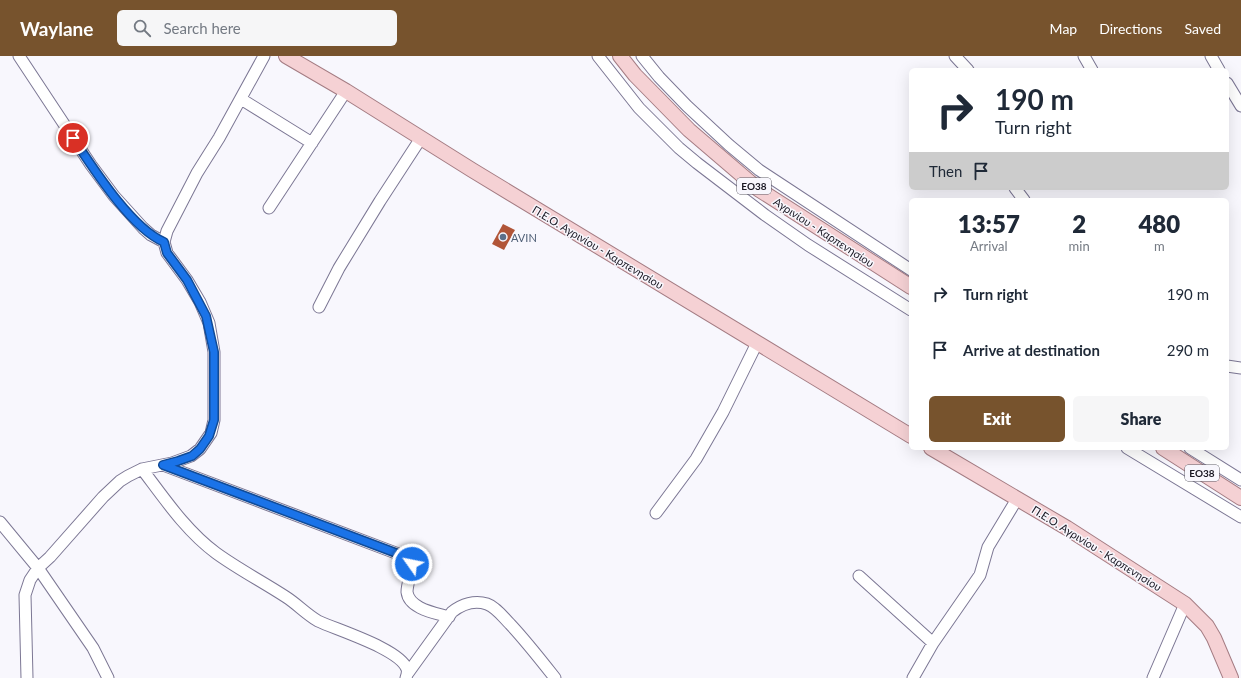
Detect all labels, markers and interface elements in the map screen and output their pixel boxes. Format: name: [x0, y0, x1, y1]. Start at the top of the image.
search box: [117, 10, 397, 46]
text: Waylane: [20, 17, 93, 40]
icon: search: [131, 17, 153, 39]
text: Search here: [163, 19, 241, 37]
text: Map: [1050, 20, 1077, 37]
text: Directions: [1099, 20, 1162, 37]
text: Saved: [1184, 20, 1221, 37]
text: 190 m: [995, 82, 1074, 116]
icon: right: [929, 84, 981, 136]
text: Turn right: [995, 116, 1072, 138]
pin: [56, 121, 90, 155]
icon: arrive: [62, 127, 84, 149]
icon: arrive: [970, 160, 992, 182]
text: Then: [929, 162, 962, 180]
road number: ΕΟ38: [737, 178, 771, 194]
street label: Αγρινίου - Καρπενησίου: [771, 195, 877, 269]
street label: Π.Ε.Ο. Αγρινίου - Καρπενησίου: [530, 203, 666, 291]
text: 13:57: [958, 209, 1020, 238]
text: 2: [1072, 209, 1086, 238]
text: 480: [1138, 209, 1180, 238]
place label: AVIN: [511, 231, 537, 244]
marker: AVIN: [498, 232, 508, 242]
text: Arrival: [970, 238, 1008, 254]
text: min: [1069, 238, 1090, 254]
text: m: [1154, 238, 1165, 254]
icon: right: [929, 283, 951, 305]
text: Turn right: [963, 285, 1028, 303]
text: 190 m: [1167, 285, 1209, 303]
icon: arrive: [929, 339, 951, 361]
text: Arrive at destination: [963, 341, 1100, 359]
text: 290 m: [1167, 341, 1209, 359]
button: Exit: [929, 396, 1065, 442]
button: Share: [1073, 396, 1209, 442]
road number: ΕΟ38: [1185, 465, 1219, 481]
street label: Π.Ε.Ο. Αγρινίου - Καρπενησίου: [1030, 503, 1164, 593]
position arrow: [391, 543, 433, 585]

